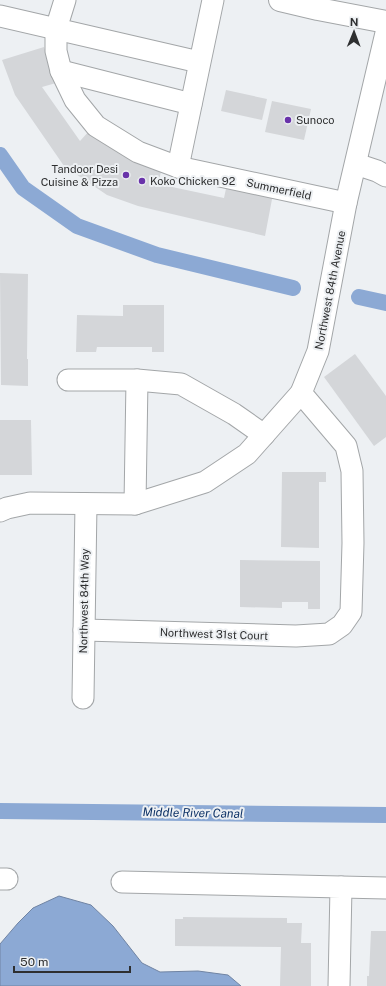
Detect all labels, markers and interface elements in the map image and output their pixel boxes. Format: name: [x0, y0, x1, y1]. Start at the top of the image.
north arrow: [334, 12, 374, 52]
text: N: [350, 16, 359, 28]
place label: Sunoco: [296, 114, 335, 126]
marker: Sunoco: [283, 115, 293, 125]
place label: Tandoor Desi Cuisine & Pizza: [41, 163, 118, 188]
marker: Tandoor Desi Cuisine & Pizza: [121, 170, 131, 180]
place label: Koko Chicken 92: [150, 175, 236, 187]
marker: Koko Chicken 92: [137, 176, 147, 186]
street label: Summerfield: [245, 176, 313, 202]
street label: Northwest 84th Avenue: [313, 229, 347, 351]
street label: Northwest 84th Way: [77, 548, 91, 654]
street label: Northwest 31st Court: [160, 626, 268, 642]
water label: Middle River Canal: [142, 805, 244, 821]
scale bar: [14, 948, 130, 974]
text: 50 m: [20, 955, 48, 969]

